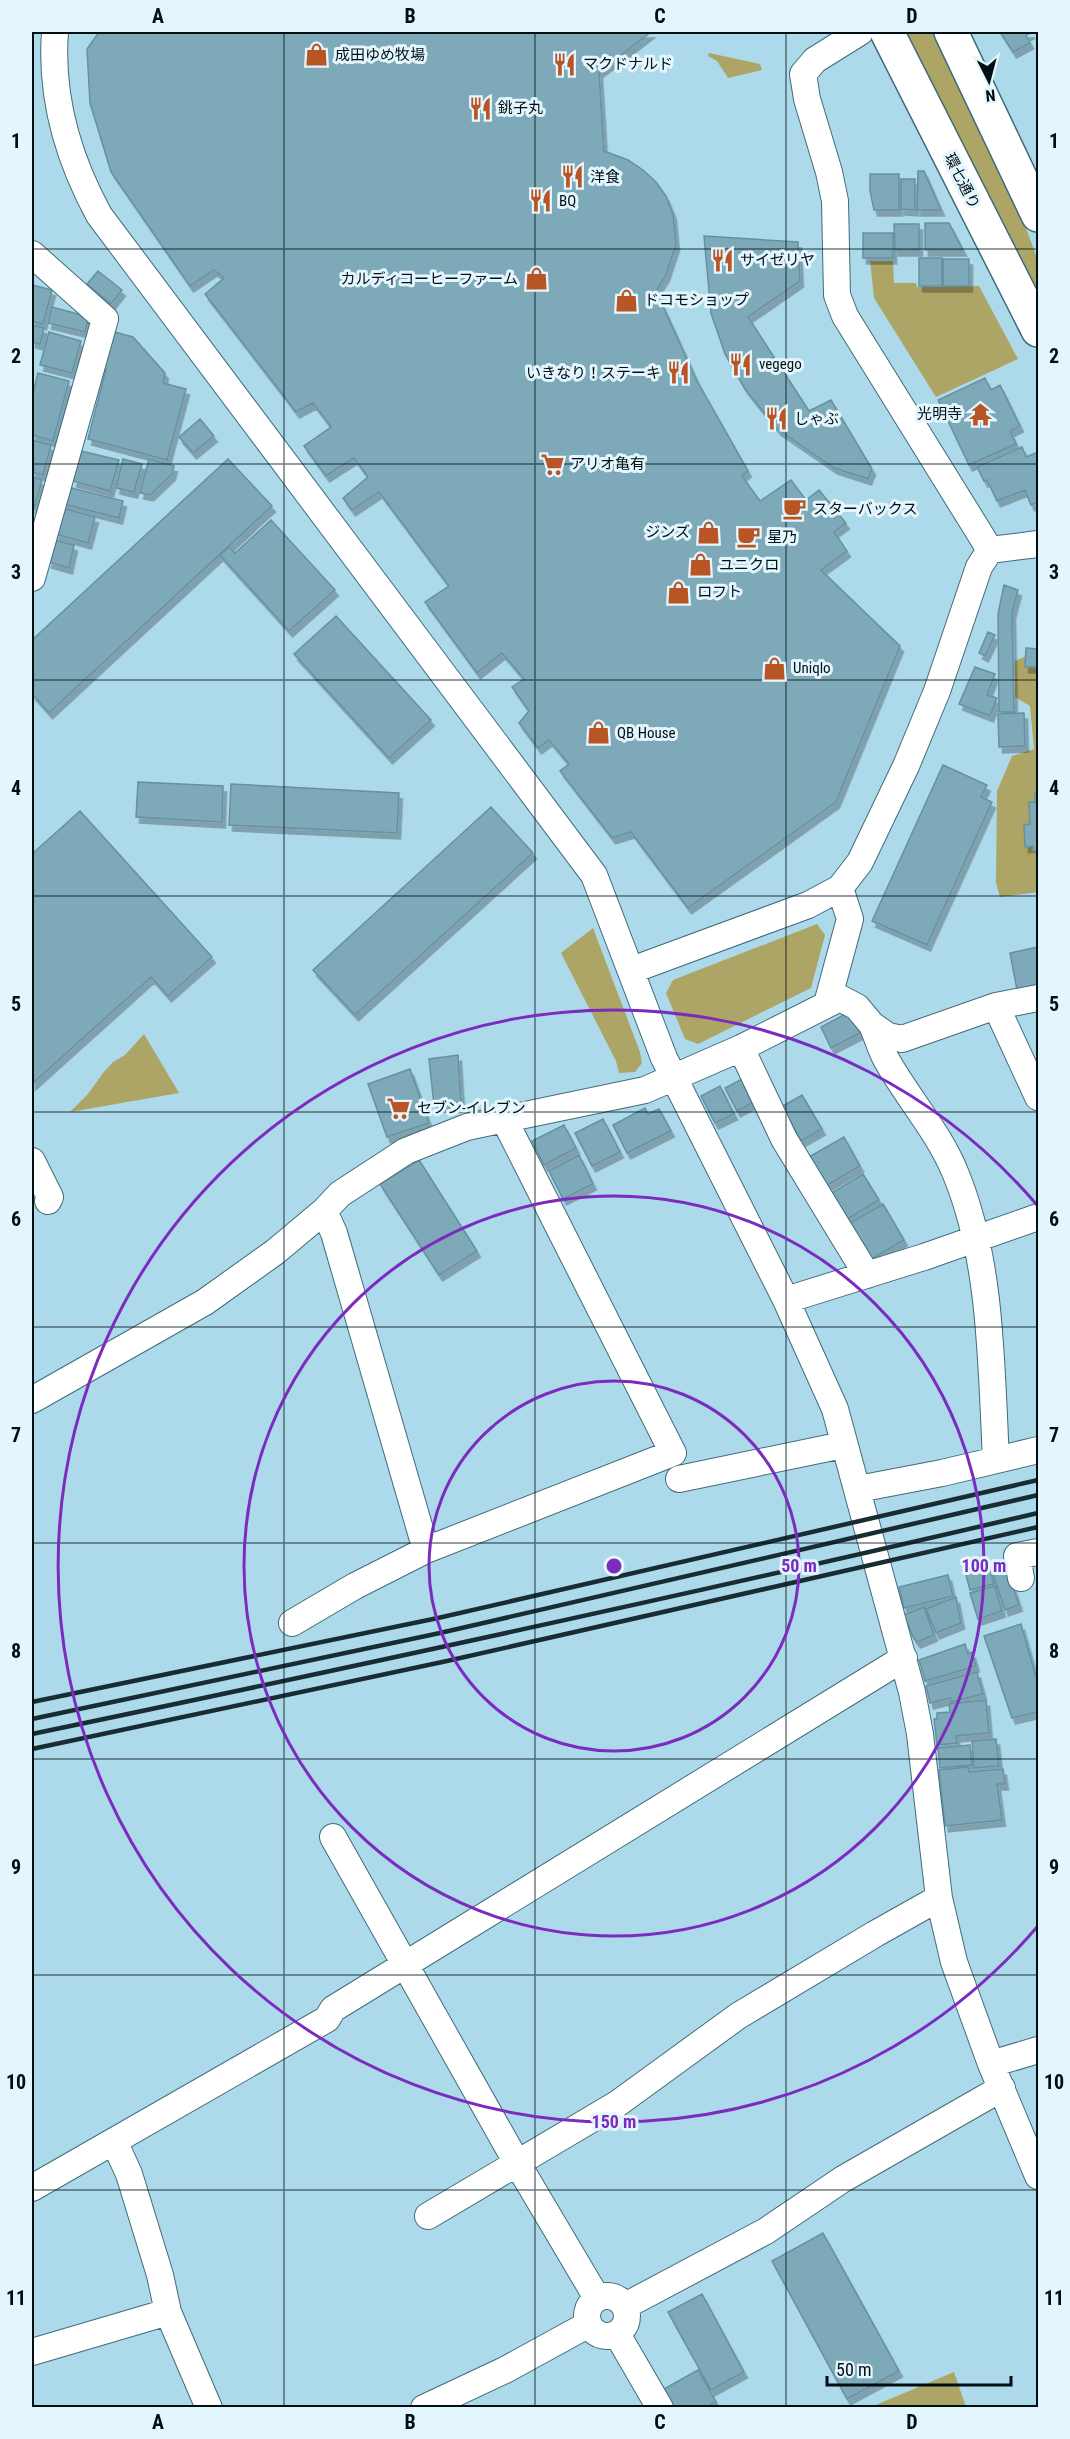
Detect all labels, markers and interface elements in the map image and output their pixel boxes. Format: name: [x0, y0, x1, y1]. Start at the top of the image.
text: A: [152, 4, 164, 28]
text: B: [404, 4, 416, 28]
text: C: [654, 4, 666, 28]
text: D: [906, 4, 918, 28]
shop icon: 成田ゆめ牧場: [304, 42, 330, 68]
place label: 成田ゆめ牧場: [335, 46, 425, 64]
restaurant icon: マクドナルド: [552, 51, 578, 77]
north arrow: [959, 51, 1019, 111]
place label: マクドナルド: [583, 55, 673, 73]
text: N: [985, 85, 996, 105]
restaurant icon: 銚子丸: [467, 95, 493, 121]
place label: 銚子丸: [498, 99, 543, 117]
text: 1: [11, 129, 21, 153]
text: 1: [1049, 129, 1059, 153]
street label: 環七通り: [940, 150, 984, 212]
restaurant icon: 洋食: [559, 164, 585, 190]
place label: 洋食: [590, 168, 620, 186]
restaurant icon: BQ: [528, 188, 554, 214]
place label: BQ: [559, 192, 576, 210]
restaurant icon: サイゼリヤ: [709, 247, 735, 273]
place label: サイゼリヤ: [740, 251, 815, 269]
shop icon: カルディコーヒーファーム: [523, 266, 549, 292]
place label: カルディコーヒーファーム: [340, 270, 518, 288]
shop icon: ドコモショップ: [613, 287, 639, 313]
place label: ドコモショップ: [644, 291, 749, 309]
text: 2: [11, 344, 21, 368]
text: 2: [1049, 344, 1059, 368]
restaurant icon: vegego: [728, 351, 754, 377]
place label: vegego: [759, 355, 802, 373]
restaurant icon: いきなり！ステーキ: [666, 360, 692, 386]
place label: いきなり！ステーキ: [526, 364, 661, 382]
temple icon: 光明寺: [967, 401, 993, 427]
place label: 光明寺: [917, 405, 962, 423]
restaurant icon: しゃぶ: [763, 406, 789, 432]
place label: しゃぶ: [794, 410, 839, 428]
supermarket icon: アリオ亀有: [539, 451, 565, 477]
place label: アリオ亀有: [570, 455, 645, 473]
cafe icon: スターバックス: [782, 496, 808, 522]
place label: スターバックス: [813, 500, 917, 518]
shop icon: ジンズ: [695, 519, 721, 545]
place label: ジンズ: [645, 523, 690, 541]
cafe icon: 星乃: [736, 524, 762, 550]
place label: 星乃: [767, 528, 797, 546]
shop icon: ユニクロ: [688, 552, 714, 578]
place label: ユニクロ: [719, 556, 779, 574]
text: 3: [11, 560, 21, 584]
text: 3: [1049, 560, 1059, 584]
shop icon: ロフト: [666, 579, 692, 605]
place label: ロフト: [697, 583, 742, 601]
shop icon: Uniqlo: [762, 655, 788, 681]
place label: Uniqlo: [793, 659, 831, 677]
shop icon: QB House: [586, 720, 612, 746]
place label: QB House: [617, 724, 676, 742]
text: 4: [11, 776, 21, 800]
text: 4: [1049, 776, 1059, 800]
text: 5: [11, 992, 21, 1016]
text: 5: [1049, 992, 1059, 1016]
supermarket icon: セブン-イレブン: [386, 1095, 412, 1121]
place label: セブン-イレブン: [417, 1099, 526, 1117]
text: 6: [11, 1207, 21, 1231]
text: 6: [1049, 1207, 1059, 1231]
text: 7: [11, 1423, 21, 1447]
text: 7: [1049, 1423, 1059, 1447]
text: 50 m: [781, 1555, 817, 1576]
text: 100 m: [962, 1555, 1006, 1576]
centre of rings: [604, 1556, 624, 1576]
text: 8: [11, 1639, 21, 1663]
text: 8: [1049, 1639, 1059, 1663]
text: 9: [11, 1855, 21, 1879]
text: 9: [1049, 1855, 1059, 1879]
text: 10: [6, 2070, 26, 2094]
text: 10: [1044, 2070, 1064, 2094]
text: 150 m: [592, 2111, 636, 2132]
text: 11: [6, 2286, 26, 2310]
text: 11: [1044, 2286, 1064, 2310]
scale bar: [827, 2349, 1012, 2387]
text: 50 m: [836, 2359, 871, 2380]
text: A: [152, 2410, 164, 2434]
text: B: [404, 2410, 416, 2434]
text: C: [654, 2410, 666, 2434]
text: D: [906, 2410, 918, 2434]

